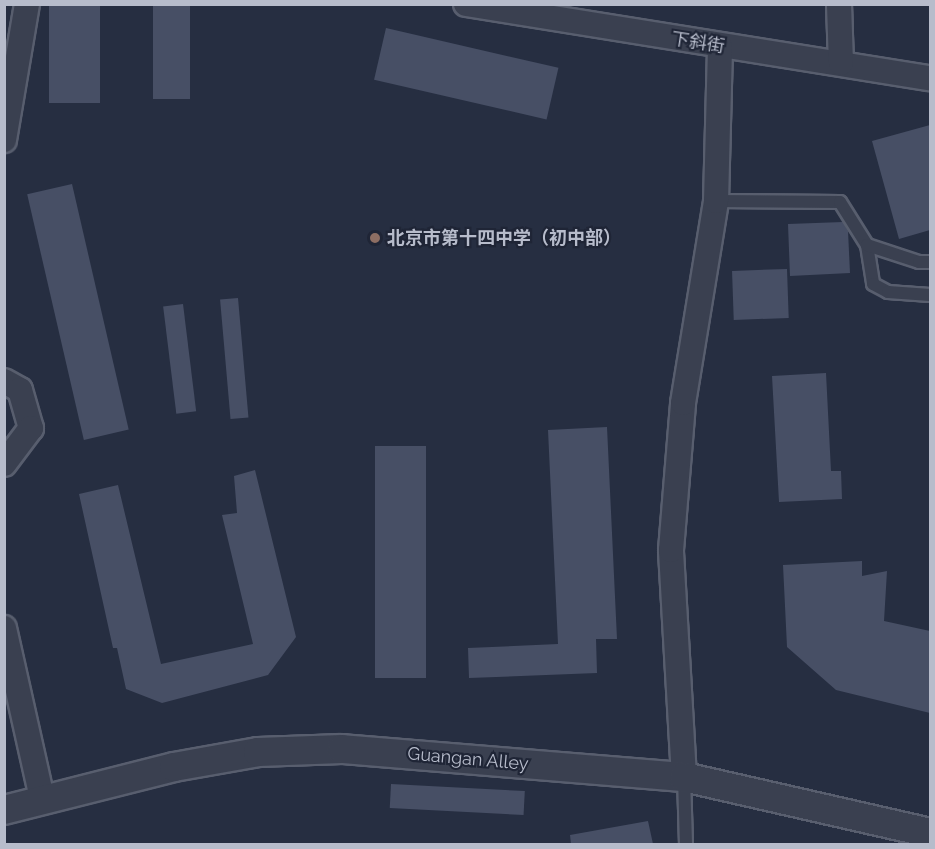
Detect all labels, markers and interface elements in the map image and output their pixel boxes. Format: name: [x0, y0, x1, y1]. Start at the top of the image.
street label: 下斜街: [670, 28, 726, 58]
place label: 北京市第十四中学（初中部）: [387, 227, 621, 249]
marker: 北京市第十四中学（初中部）: [368, 231, 382, 245]
street label: Guangan Alley: [406, 743, 530, 775]

